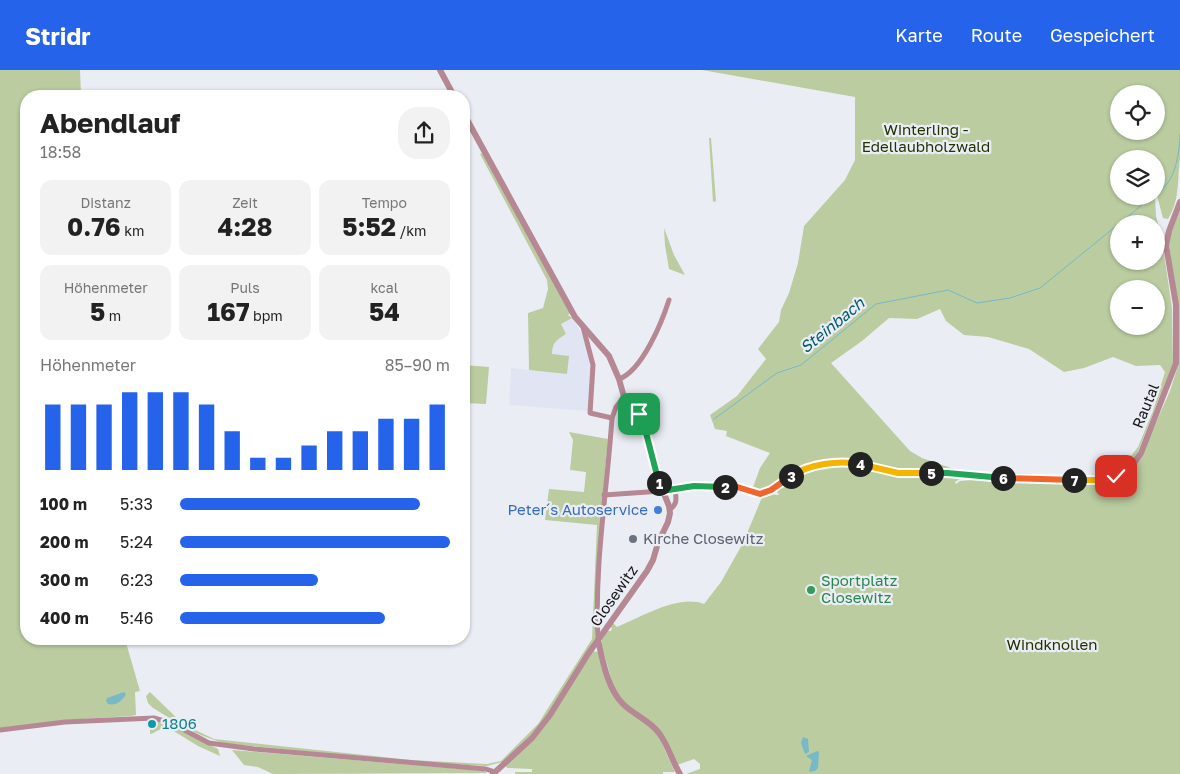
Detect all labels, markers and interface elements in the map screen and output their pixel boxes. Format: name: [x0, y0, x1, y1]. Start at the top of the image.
text: Stridr: [25, 21, 91, 50]
text: Karte: [895, 24, 943, 46]
text: Route: [971, 24, 1022, 46]
text: Gespeichert: [1050, 24, 1155, 46]
map controls: [1110, 85, 1165, 335]
button: locate: [1110, 85, 1165, 140]
text: Abendlauf: [40, 106, 180, 139]
button: share: [398, 107, 450, 159]
park label: Winterling - Edellaubholzwald: [862, 120, 990, 155]
text: 18:58: [40, 142, 81, 162]
button: layers: [1110, 150, 1165, 205]
text: Distanz: [81, 194, 131, 211]
text: Zeit: [232, 194, 258, 211]
text: Tempo: [362, 194, 407, 211]
text: 0.76: [67, 211, 121, 242]
text: 4:28: [218, 211, 272, 242]
text: 5:52: [342, 211, 396, 242]
button: +: [1110, 215, 1165, 270]
text: km: [121, 222, 144, 239]
text: /km: [396, 222, 426, 239]
text: Höhenmeter: [64, 279, 148, 296]
text: Puls: [230, 279, 260, 296]
text: kcal: [370, 279, 398, 296]
button: −: [1110, 280, 1165, 335]
water label: Steinbach: [796, 292, 869, 357]
text: 5: [90, 296, 105, 327]
text: 167: [207, 296, 250, 327]
text: 54: [369, 296, 400, 327]
text: m: [105, 307, 121, 324]
text: bpm: [250, 307, 283, 324]
text: Höhenmeter: [40, 355, 136, 375]
text: 85–90 m: [385, 355, 450, 375]
street label: Rautal: [1128, 380, 1162, 431]
pin: [618, 393, 660, 435]
icon: arrive: [625, 400, 653, 428]
pin: 4: [848, 452, 872, 476]
pin: [1095, 455, 1137, 497]
text: 4: [856, 456, 865, 473]
pin: 5: [918, 460, 944, 486]
icon: check: [1102, 462, 1130, 490]
pin: 3: [778, 464, 804, 488]
text: 5: [927, 465, 936, 482]
pin: 6: [990, 466, 1016, 490]
text: 3: [787, 468, 796, 485]
pin: 7: [1062, 468, 1086, 492]
pin: 1: [646, 470, 672, 496]
text: 6: [999, 470, 1008, 487]
text: 7: [1071, 472, 1078, 489]
pin: 2: [712, 474, 738, 500]
text: 1: [656, 475, 663, 492]
text: 2: [721, 479, 730, 496]
text: 100 m: [40, 494, 87, 514]
text: 5:33: [120, 494, 153, 514]
place label: Peter´s Autoservice: [507, 500, 648, 518]
marker: Peter´s Autoservice: [652, 504, 664, 516]
place label: Kirche Closewitz: [643, 529, 764, 547]
text: 200 m: [40, 532, 89, 552]
text: 5:24: [120, 532, 153, 552]
marker: Kirche Closewitz: [627, 533, 639, 545]
street label: Closewitz: [586, 561, 641, 629]
text: 300 m: [40, 570, 89, 590]
text: 6:23: [120, 570, 153, 590]
place label: Sportplatz Closewitz: [821, 571, 898, 606]
marker: Sportplatz Closewitz: [805, 584, 817, 596]
text: 400 m: [40, 608, 89, 628]
text: 5:46: [120, 608, 154, 628]
park label: Windknollen: [1007, 635, 1097, 653]
place label: 1806: [162, 714, 197, 732]
marker: 1806: [146, 718, 158, 730]

